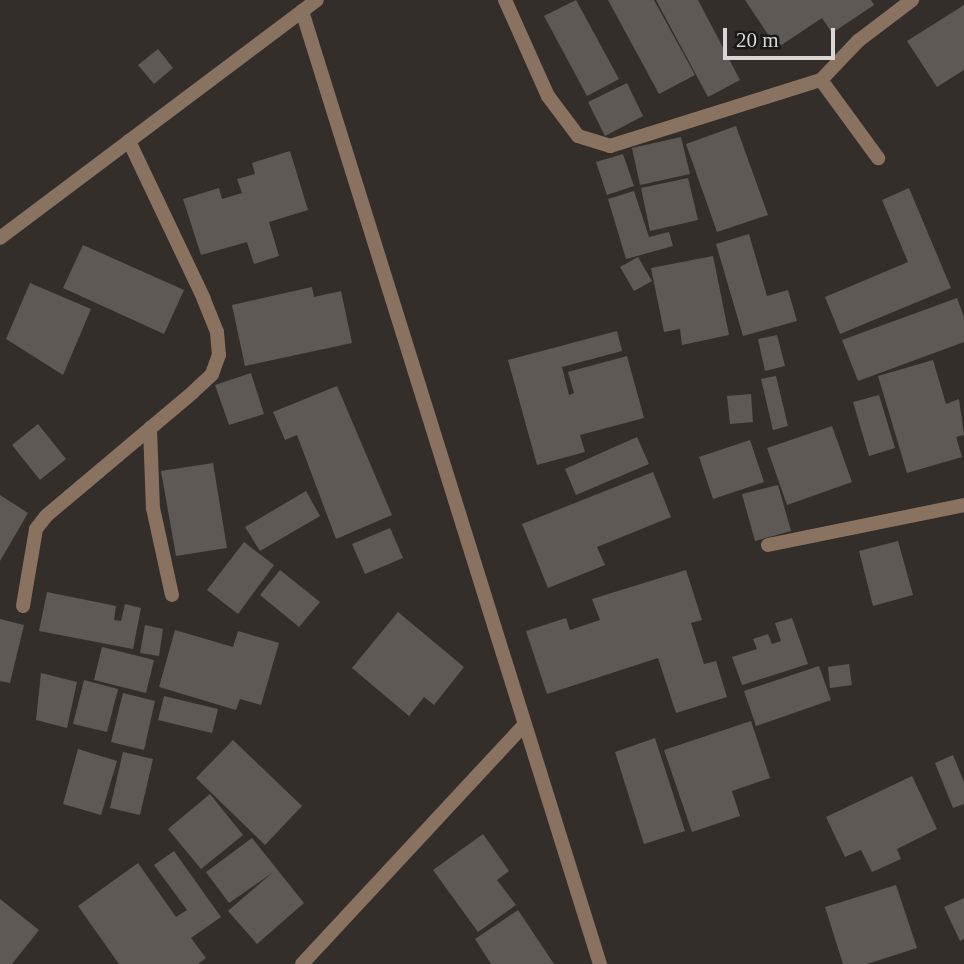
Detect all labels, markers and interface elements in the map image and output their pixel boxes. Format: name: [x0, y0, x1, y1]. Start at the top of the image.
scale bar: [726, 14, 838, 58]
text: 20 m: [736, 28, 779, 52]

